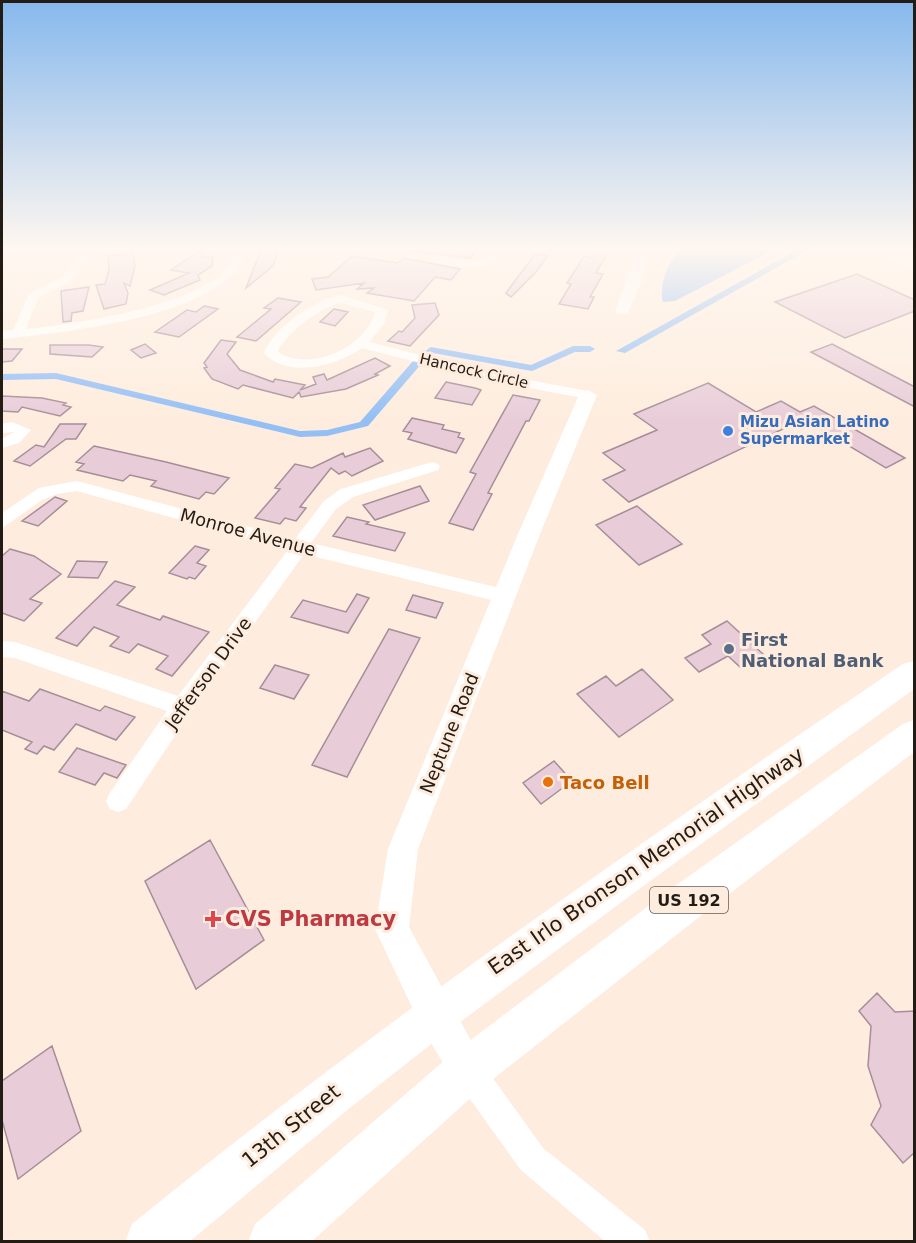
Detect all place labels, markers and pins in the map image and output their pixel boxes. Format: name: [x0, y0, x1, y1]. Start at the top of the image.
place label: Mizu Asian Latino Supermarket: [740, 413, 889, 448]
marker: Mizu Asian Latino Supermarket: [721, 424, 735, 438]
place label: First National Bank: [741, 629, 884, 671]
marker: First National Bank: [722, 642, 736, 656]
place label: Taco Bell: [560, 772, 650, 793]
marker: Taco Bell: [541, 775, 555, 789]
place label: CVS Pharmacy: [225, 907, 396, 931]
marker: CVS Pharmacy: [206, 912, 220, 926]

